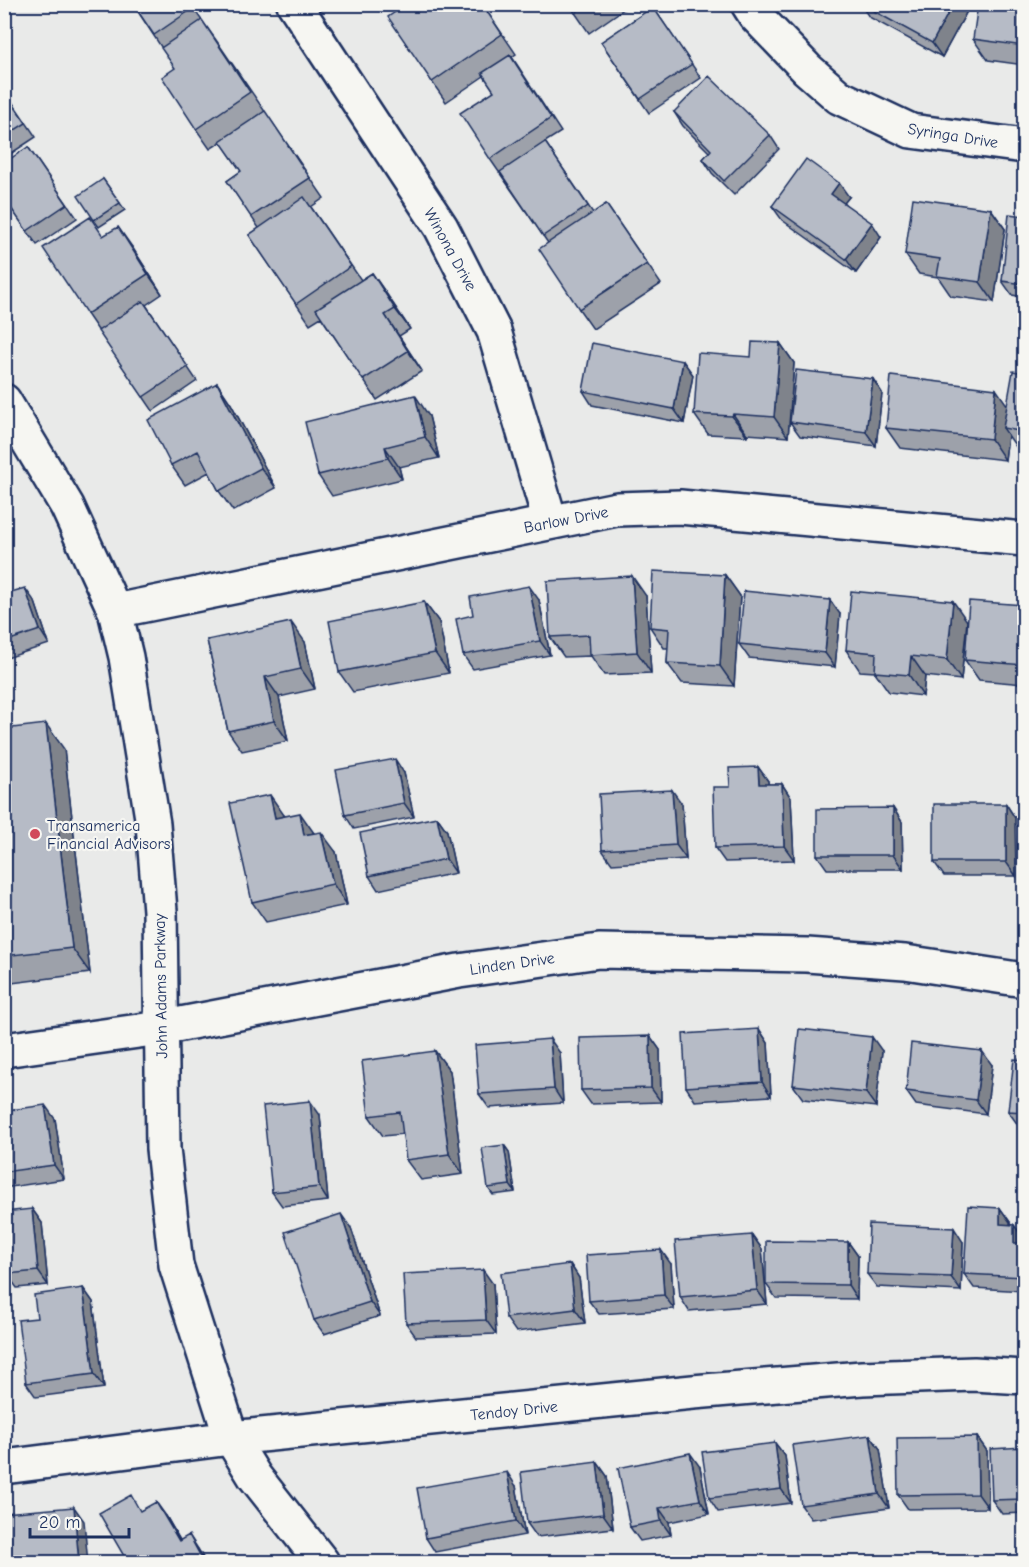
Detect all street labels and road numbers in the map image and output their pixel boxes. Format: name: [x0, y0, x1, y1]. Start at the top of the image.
street label: Syringa Drive: [906, 120, 999, 152]
street label: Winona Drive: [420, 205, 480, 294]
street label: Barlow Drive: [522, 503, 610, 537]
street label: John Adams Parkway: [151, 912, 171, 1059]
street label: Linden Drive: [468, 949, 556, 979]
street label: Tendoy Drive: [470, 1397, 559, 1425]

